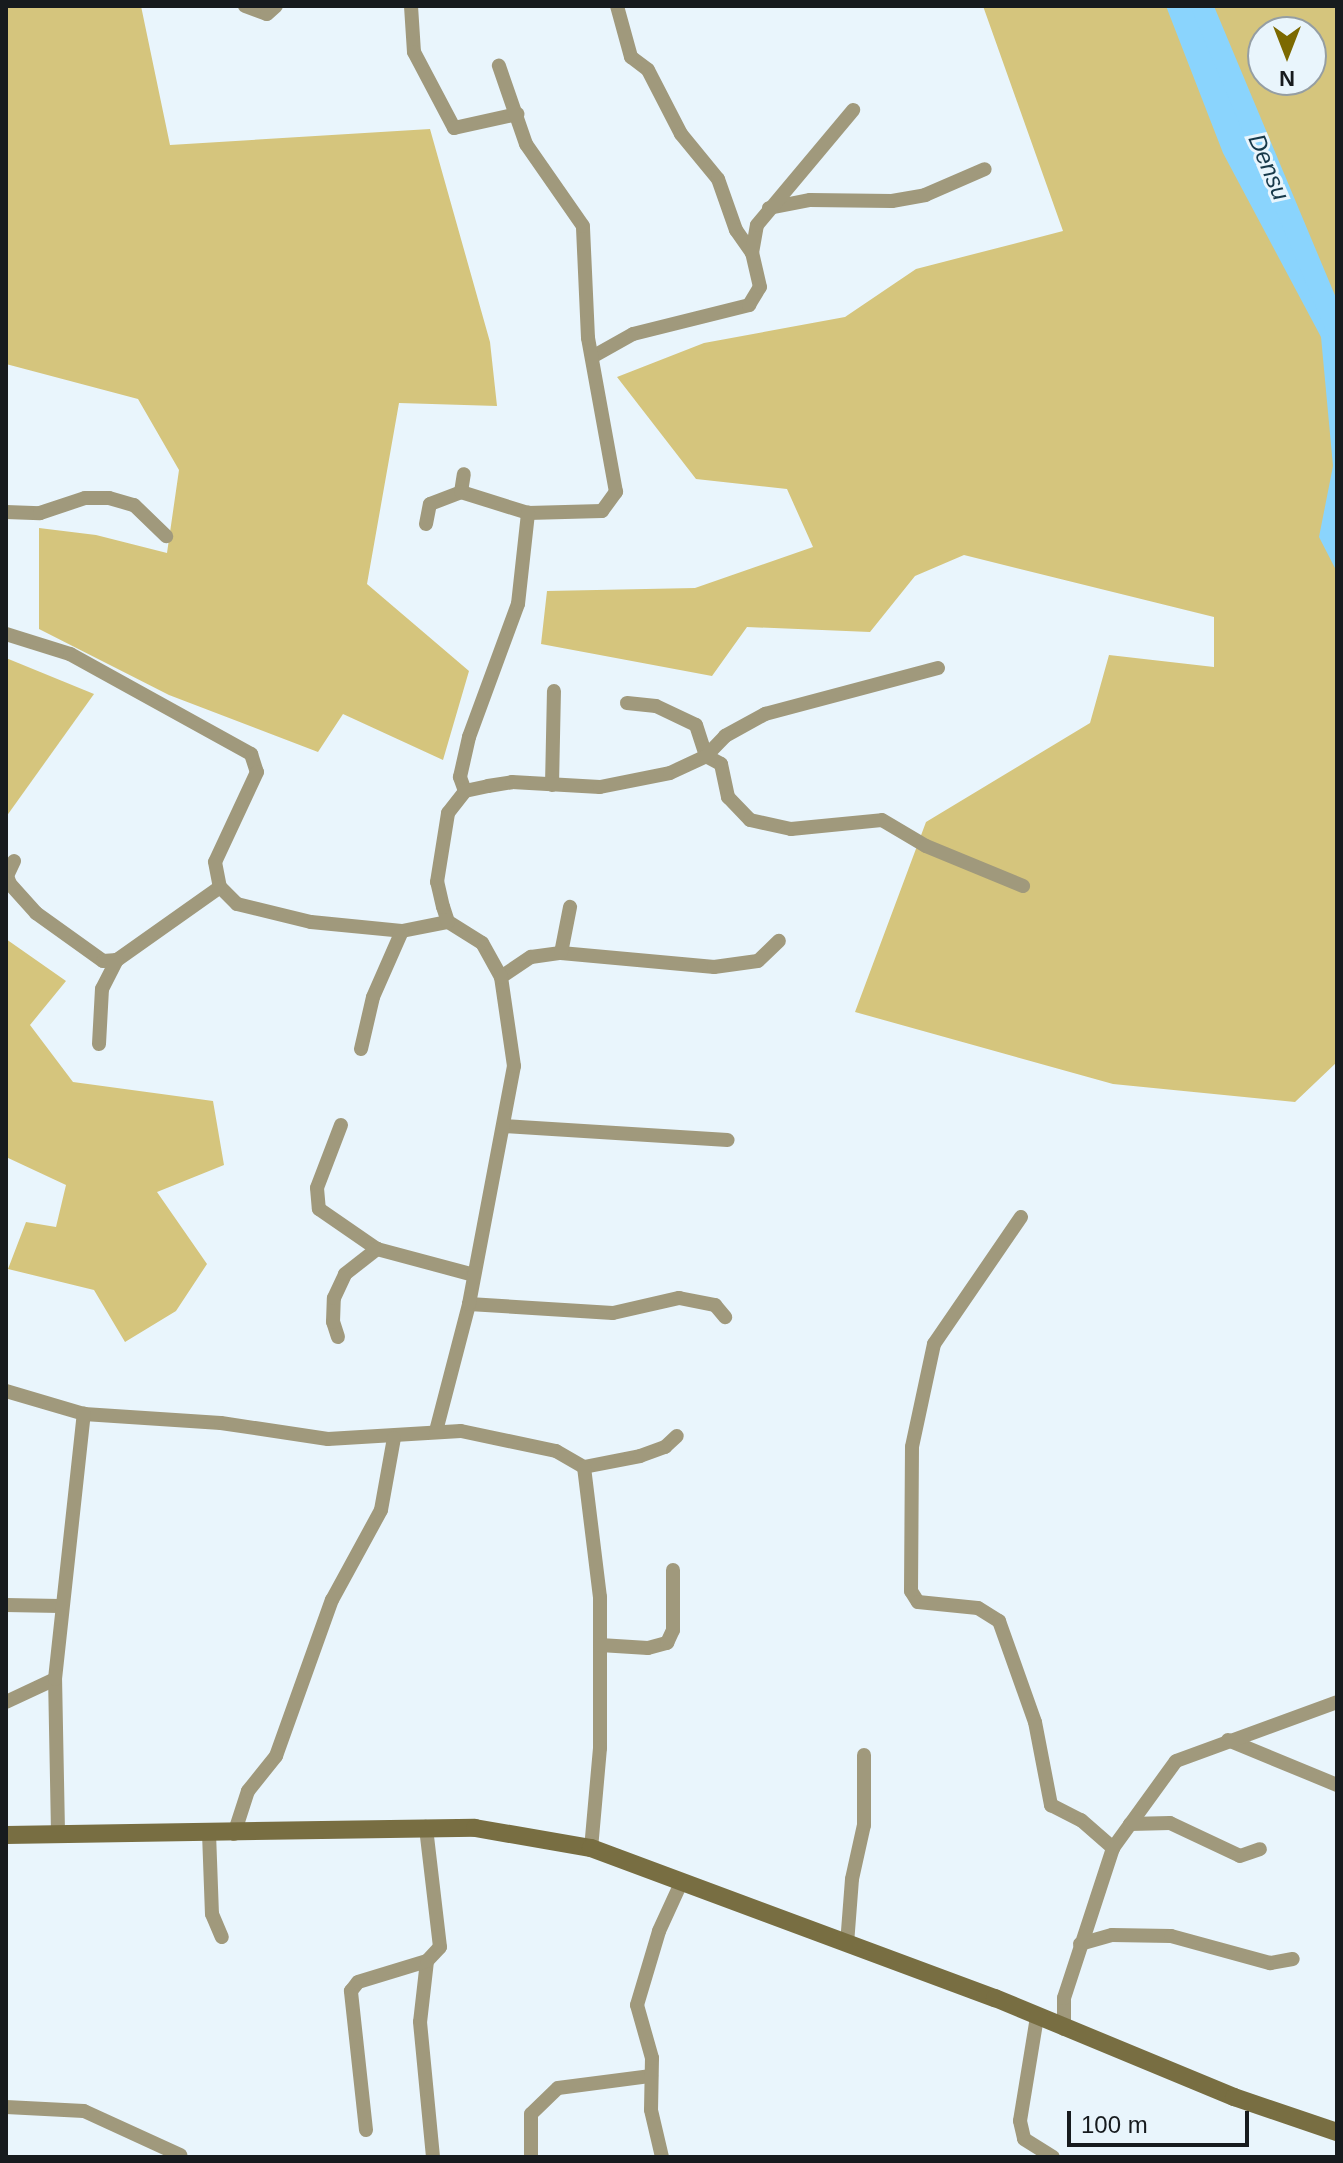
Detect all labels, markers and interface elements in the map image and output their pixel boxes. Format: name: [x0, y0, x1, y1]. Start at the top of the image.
north arrow: [1247, 16, 1327, 96]
text: N: [1279, 66, 1295, 91]
water label: Densu: [1242, 129, 1296, 205]
scale bar: [1071, 2095, 1253, 2145]
text: 100 m: [1081, 2111, 1148, 2138]

